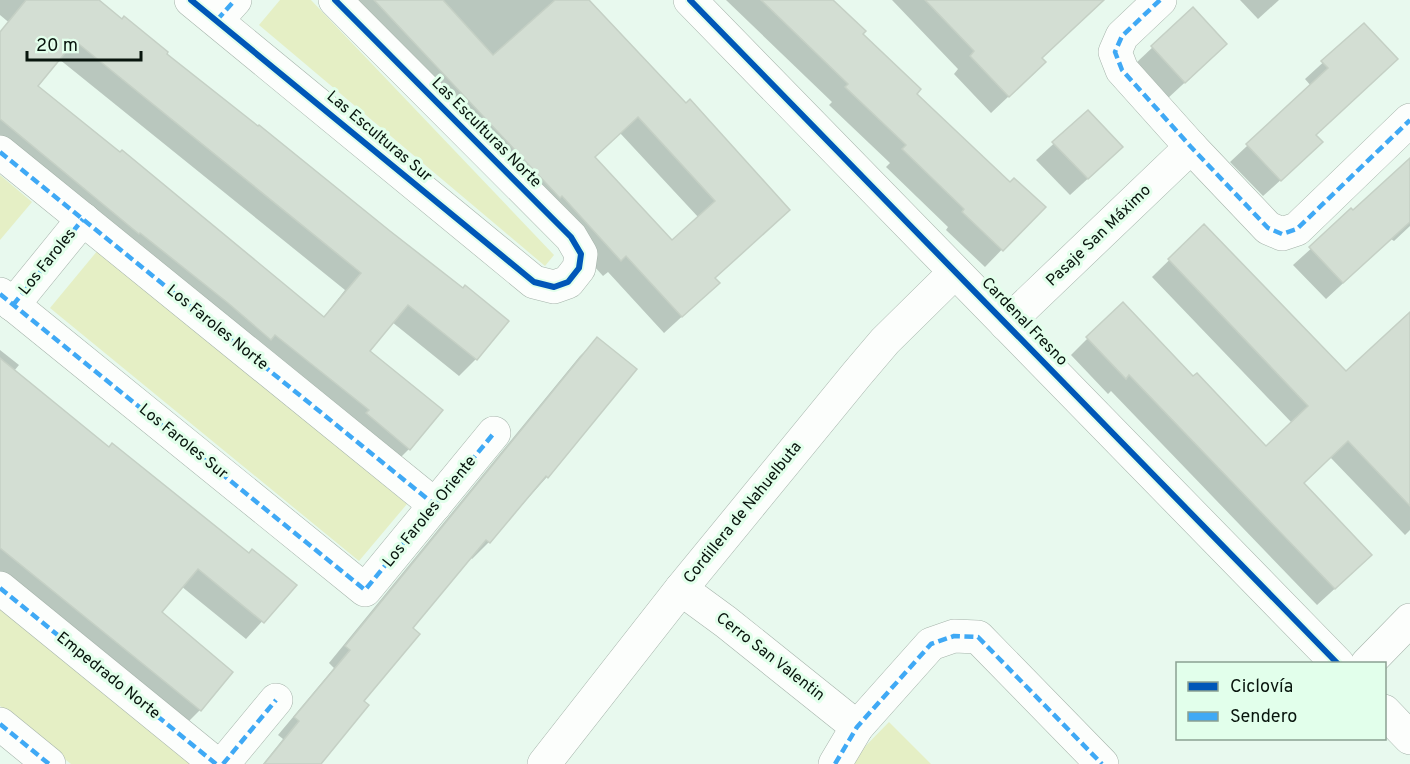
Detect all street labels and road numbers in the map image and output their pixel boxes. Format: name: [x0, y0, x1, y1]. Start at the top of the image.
street label: Las Esculturas Norte: [427, 74, 545, 192]
street label: Las Esculturas Sur: [322, 87, 436, 187]
street label: Pasaje San Máximo: [1042, 181, 1156, 291]
street label: Los Faroles: [15, 225, 81, 299]
street label: Cardenal Fresno: [977, 273, 1071, 371]
street label: Los Faroles Norte: [162, 281, 272, 375]
street label: Los Faroles Sur: [134, 400, 232, 484]
street label: Cordillera de Nahuelbuta: [680, 438, 806, 588]
street label: Los Faroles Oriente: [379, 452, 481, 572]
street label: Cerro San Valentin: [712, 608, 828, 706]
street label: Empedrado Norte: [52, 628, 164, 724]

